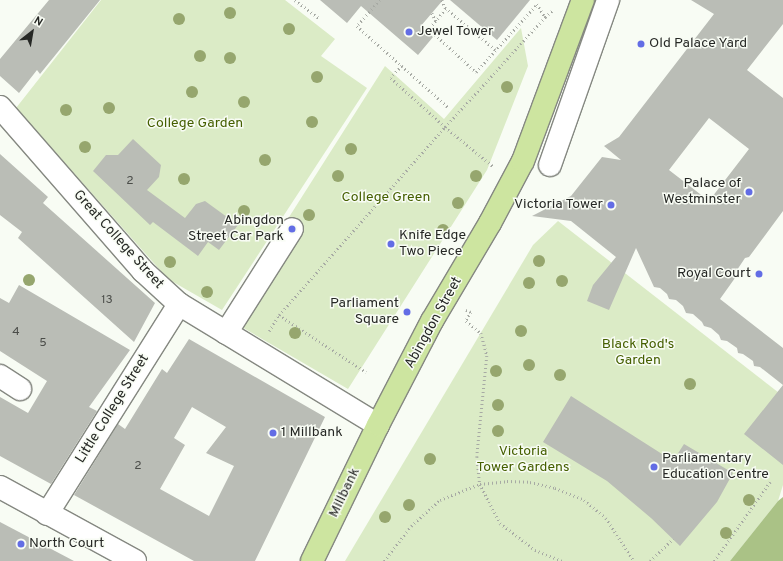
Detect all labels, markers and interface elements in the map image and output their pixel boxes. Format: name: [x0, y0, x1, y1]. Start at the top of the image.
north arrow: [12, 12, 52, 52]
text: N: [31, 14, 45, 30]
place label: Jewel Tower: [417, 24, 494, 40]
marker: Jewel Tower: [404, 27, 414, 37]
place label: Old Palace Yard: [649, 36, 748, 52]
marker: Old Palace Yard: [636, 39, 646, 49]
park label: College Garden: [147, 116, 243, 132]
house number: 2: [126, 175, 134, 189]
place label: Palace of Westminster: [663, 176, 741, 208]
street label: Great College Street: [69, 187, 167, 293]
marker: Palace of Westminster: [744, 187, 754, 197]
park label: College Green: [342, 190, 430, 206]
place label: Victoria Tower: [513, 197, 603, 213]
marker: Victoria Tower: [606, 200, 616, 210]
place label: Abingdon Street Car Park: [188, 213, 284, 246]
marker: Abingdon Street Car Park: [287, 224, 297, 234]
place label: Knife Edge Two Piece: [399, 228, 466, 260]
marker: Knife Edge Two Piece: [386, 239, 396, 249]
place label: Royal Court: [677, 266, 751, 282]
marker: Royal Court: [754, 269, 764, 279]
street label: Abingdon Street: [402, 274, 466, 372]
house number: 13: [101, 294, 113, 308]
place label: Parliament Square: [330, 296, 399, 328]
marker: Parliament Square: [402, 307, 412, 317]
house number: 4: [12, 326, 20, 340]
house number: 5: [39, 337, 47, 351]
park label: Black Rod's Garden: [602, 337, 674, 370]
street label: Little College Street: [73, 351, 153, 467]
place label: 1 Millbank: [281, 425, 343, 441]
marker: 1 Millbank: [268, 428, 278, 438]
park label: Victoria Tower Gardens: [476, 444, 570, 476]
place label: Parliamentary Education Centre: [662, 451, 769, 484]
house number: 2: [134, 460, 142, 474]
marker: Parliamentary Education Centre: [649, 462, 659, 472]
street label: Millbank: [326, 465, 364, 521]
place label: North Court: [29, 536, 104, 552]
marker: North Court: [16, 539, 26, 549]

